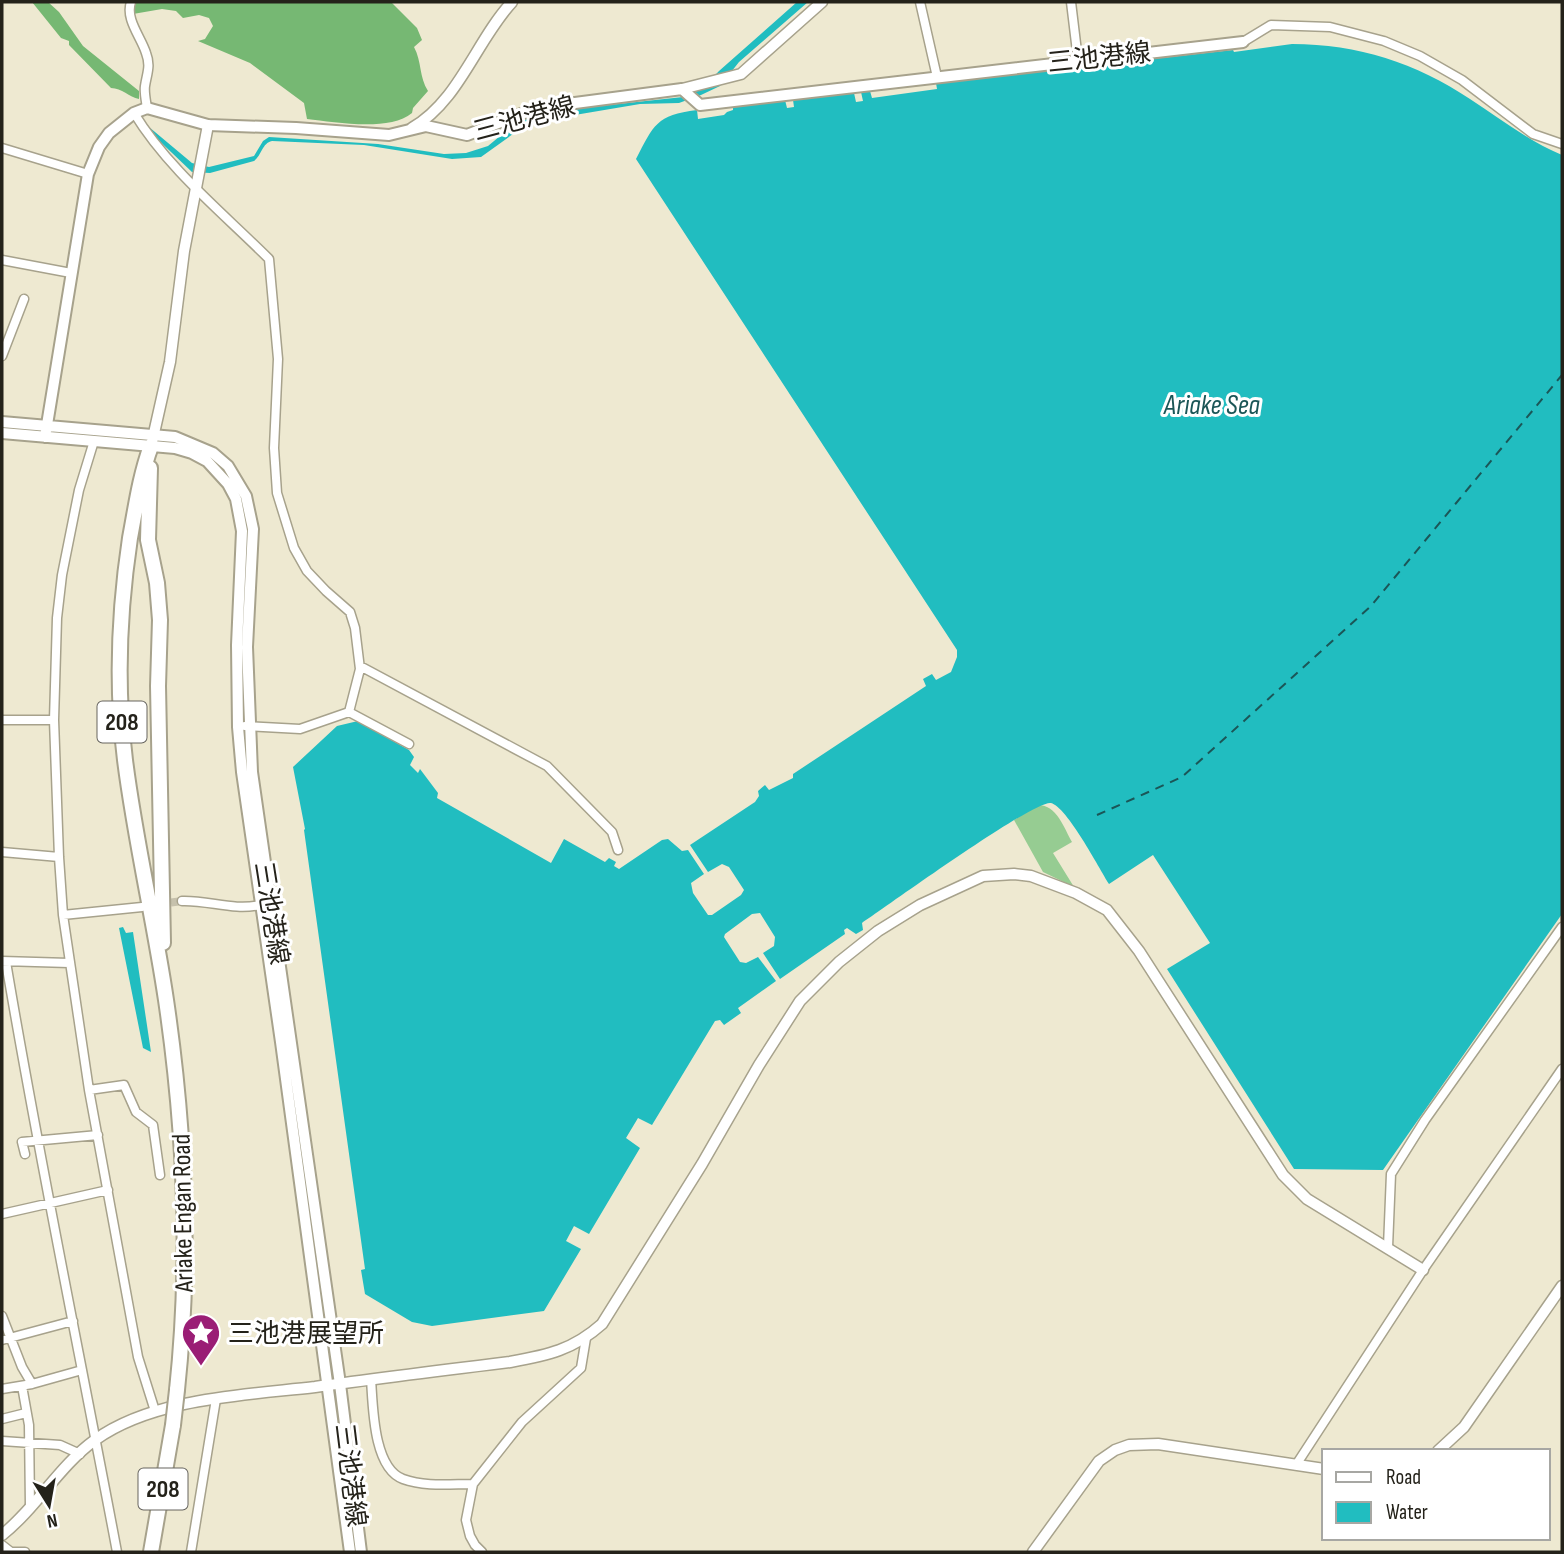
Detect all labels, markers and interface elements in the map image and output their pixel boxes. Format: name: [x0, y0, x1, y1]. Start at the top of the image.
street label: 三池港線: [1046, 38, 1152, 79]
street label: 三池港線: [470, 91, 579, 148]
water label: Ariake Sea: [1163, 389, 1261, 422]
road number: 208: [97, 702, 146, 742]
street label: 三池港線: [247, 859, 294, 967]
street label: Ariake Engan Road: [167, 1133, 200, 1293]
place icon: 三池港展望所: [180, 1312, 222, 1367]
place label: 三池港展望所: [228, 1319, 384, 1350]
street label: 三池港線: [328, 1422, 371, 1529]
legend: [1322, 1449, 1550, 1540]
text: Road: [1386, 1465, 1421, 1490]
road number: 208: [138, 1469, 188, 1510]
north arrow: [14, 1470, 84, 1540]
text: Water: [1386, 1500, 1428, 1525]
text: N: [45, 1508, 59, 1532]

